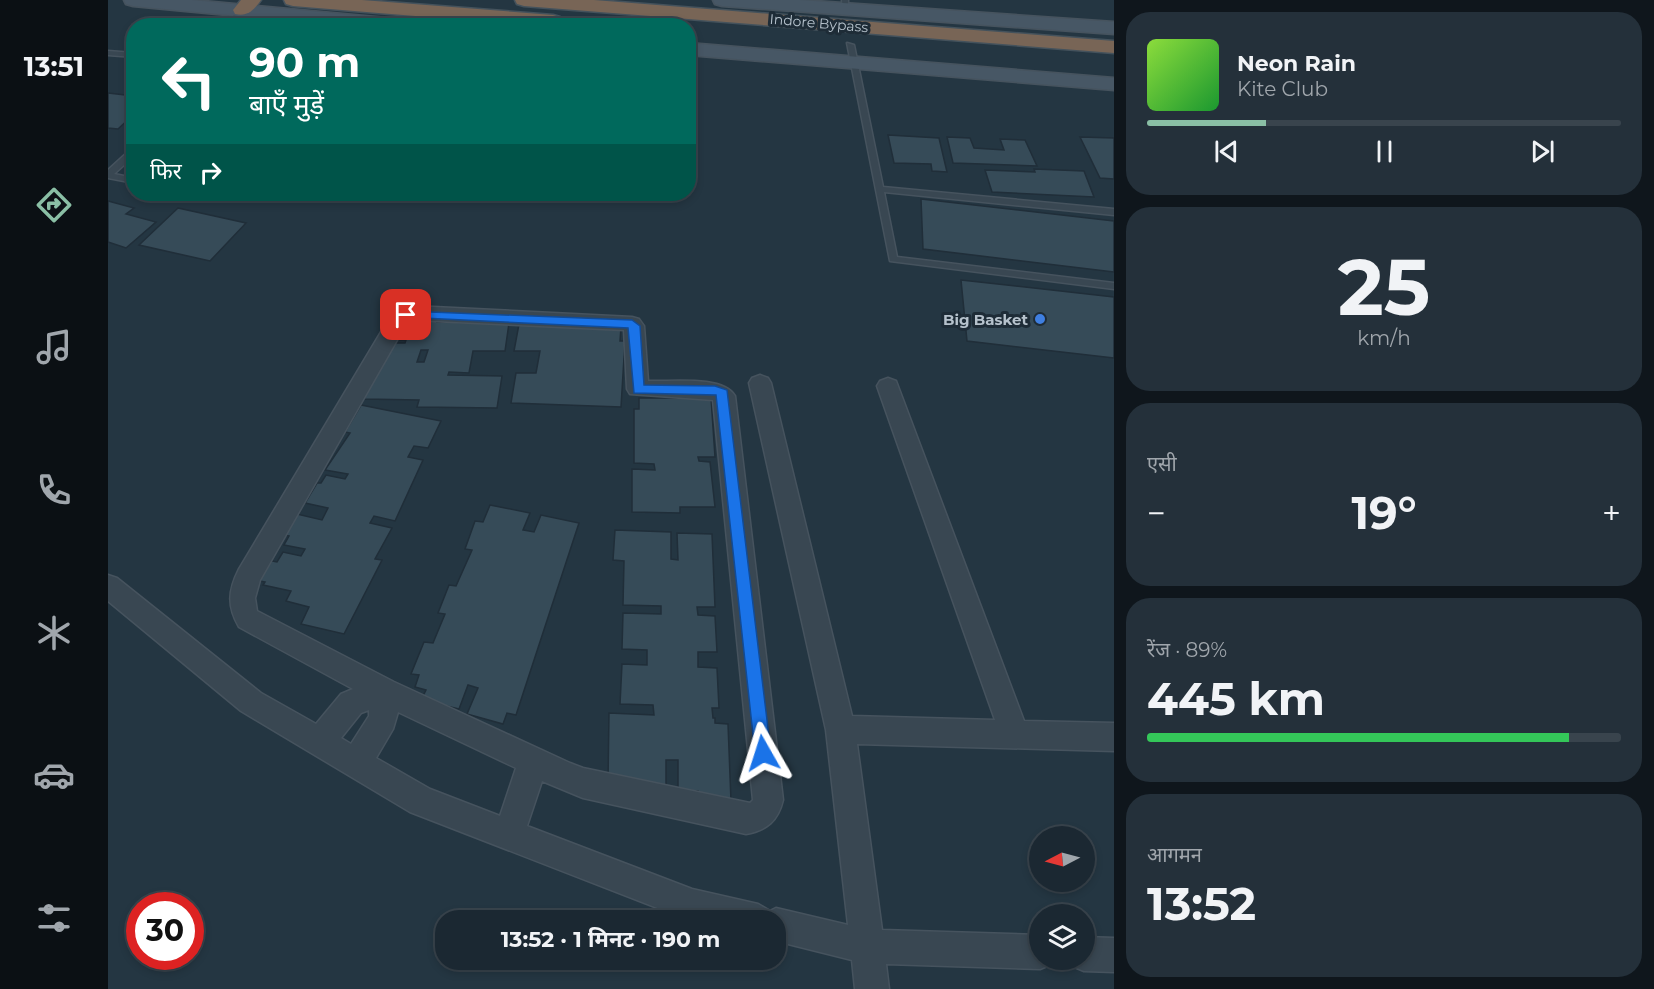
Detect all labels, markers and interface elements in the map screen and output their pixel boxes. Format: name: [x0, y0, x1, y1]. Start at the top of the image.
street label: Indore Bypass: [769, 10, 869, 36]
text: 90 m: [249, 36, 360, 88]
icon: left: [150, 42, 228, 120]
text: 13:51: [24, 50, 84, 83]
text: Neon Rain: [1237, 50, 1356, 77]
text: Kite Club: [1237, 77, 1328, 101]
text: बाएँ मुड़ें: [249, 88, 324, 121]
icon: previous: [1210, 135, 1243, 168]
icon: pause: [1368, 135, 1401, 168]
icon: next: [1526, 135, 1559, 168]
icon: right: [194, 156, 227, 189]
text: फिर: [150, 158, 182, 185]
icon: directions: [33, 184, 75, 226]
text: 25: [1338, 239, 1430, 335]
pin: [380, 289, 431, 340]
icon: arrive: [389, 298, 422, 331]
place label: Big Basket: [943, 310, 1028, 329]
marker: Big Basket: [1033, 312, 1047, 326]
icon: music: [33, 326, 75, 368]
text: km/h: [1357, 326, 1411, 350]
text: एसी: [1147, 452, 1177, 476]
icon: phone: [33, 469, 75, 511]
text: 19°: [1351, 485, 1417, 540]
text: −: [1147, 493, 1166, 533]
text: +: [1602, 493, 1621, 533]
icon: climate: [33, 612, 75, 654]
text: रेंज · 89%: [1147, 638, 1227, 662]
text: 445 km: [1147, 671, 1325, 726]
position arrow: [731, 721, 795, 785]
icon: car: [33, 754, 75, 796]
north arrow: [1029, 826, 1095, 892]
map controls: [1029, 826, 1095, 970]
text: आगमन: [1147, 843, 1202, 867]
text: 13:52: [1147, 876, 1256, 931]
speed limit sign: 30: [126, 892, 204, 970]
icon: filters: [33, 897, 75, 939]
button: layers: [1029, 904, 1095, 970]
text: 13:52 · 1 मिनट · 190 m: [501, 926, 720, 953]

